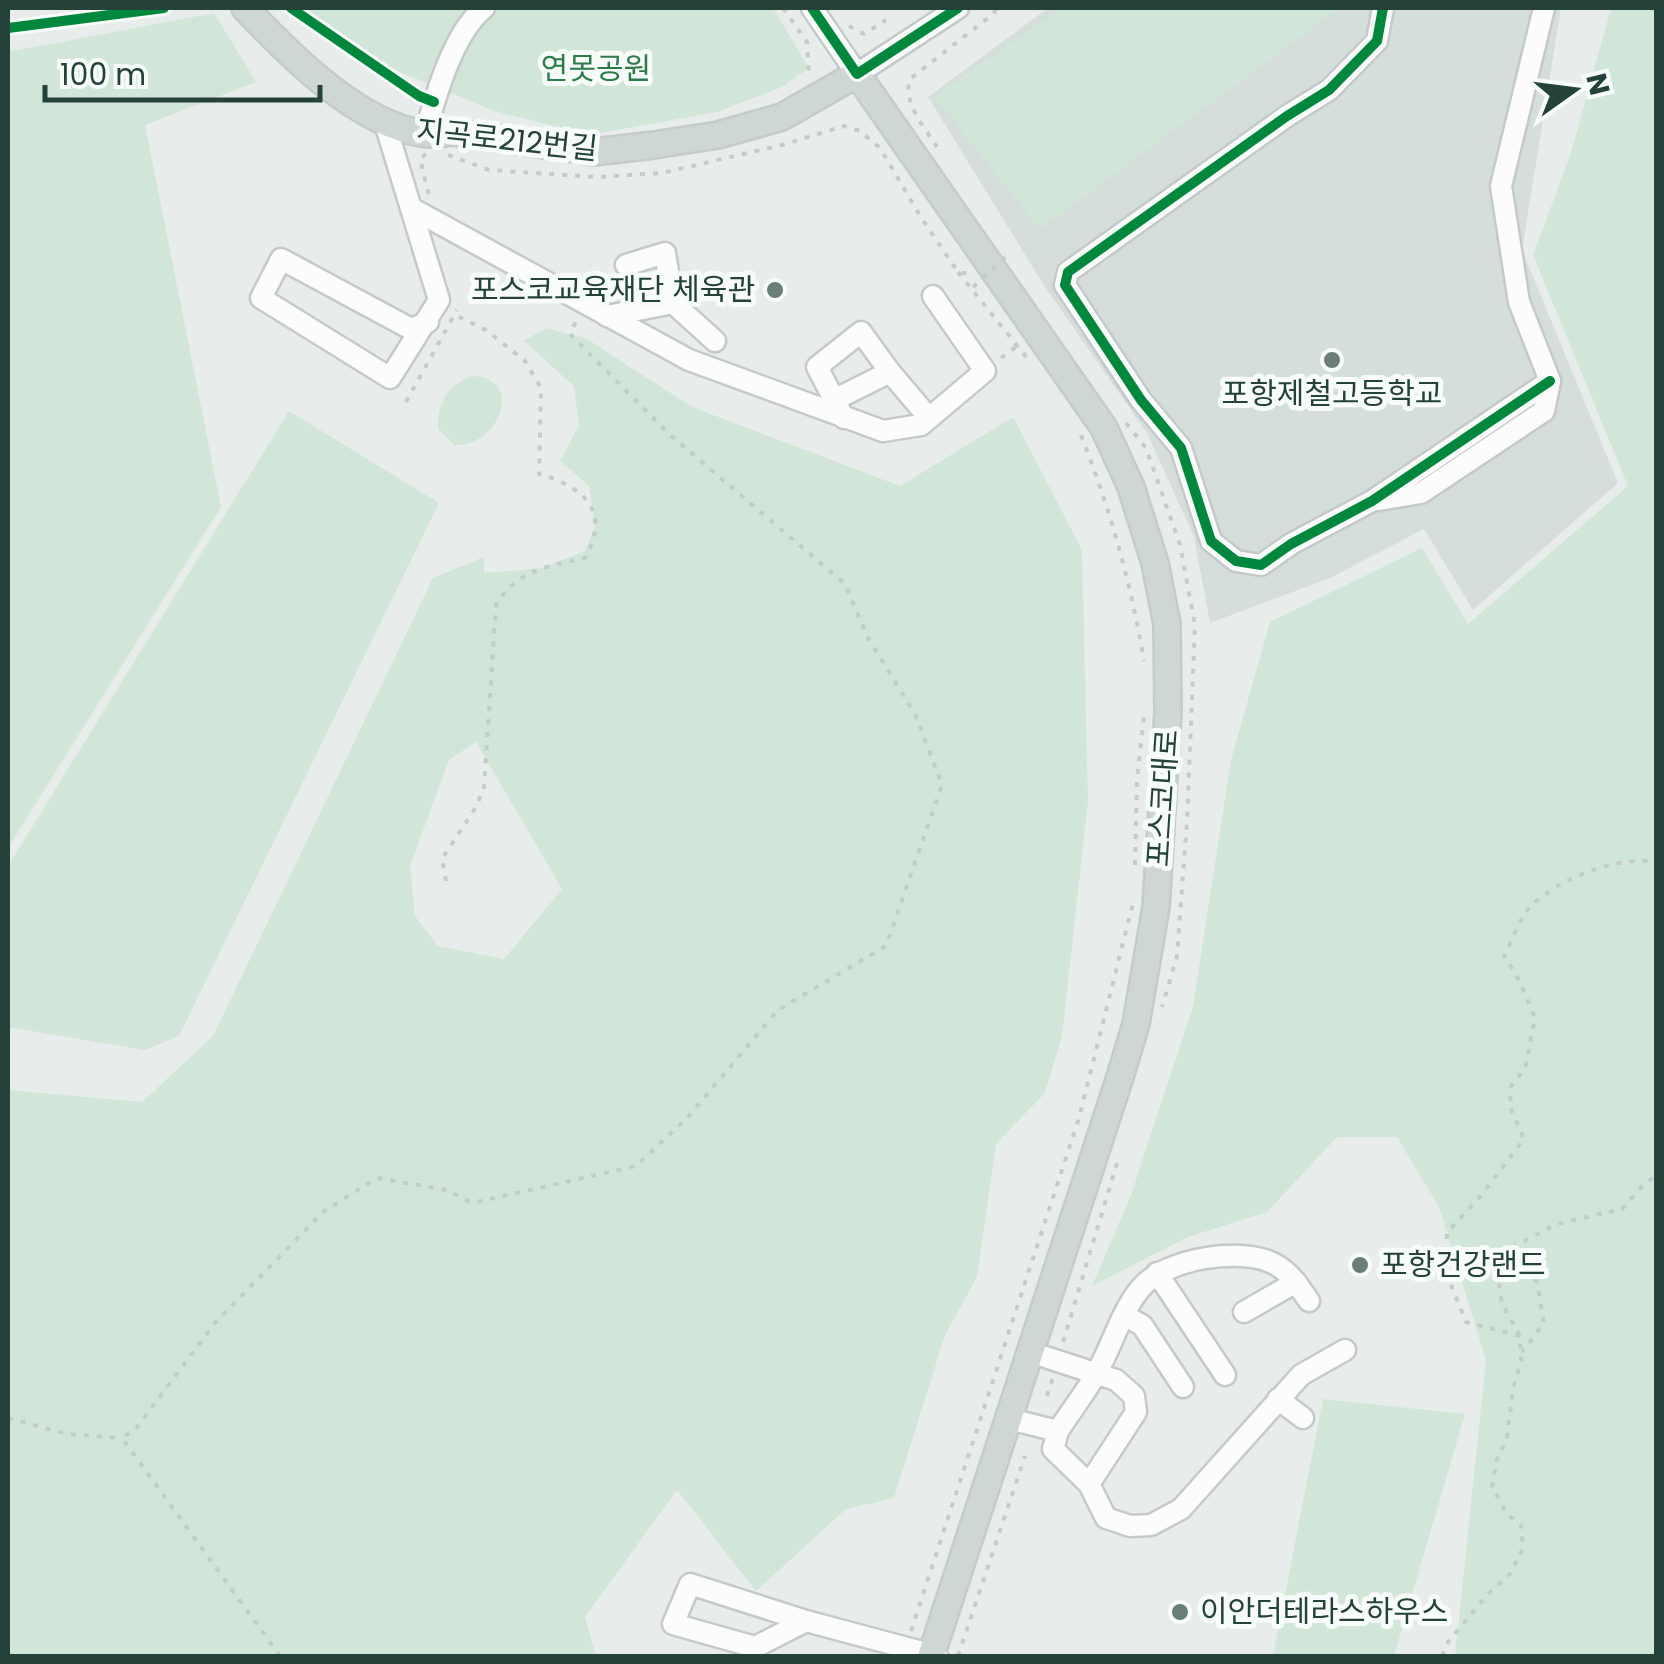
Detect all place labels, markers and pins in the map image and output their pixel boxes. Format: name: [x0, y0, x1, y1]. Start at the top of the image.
place label: 포스코교육재단 체육관: [471, 268, 755, 311]
marker: 포스코교육재단 체육관: [764, 279, 786, 301]
marker: 포항제철고등학교: [1321, 349, 1343, 371]
place label: 포항제철고등학교: [1222, 372, 1442, 415]
place label: 포항건강랜드: [1380, 1243, 1546, 1286]
marker: 포항건강랜드: [1349, 1254, 1371, 1276]
place label: 이안더테라스하우스: [1200, 1590, 1448, 1633]
marker: 이안더테라스하우스: [1169, 1601, 1191, 1623]

